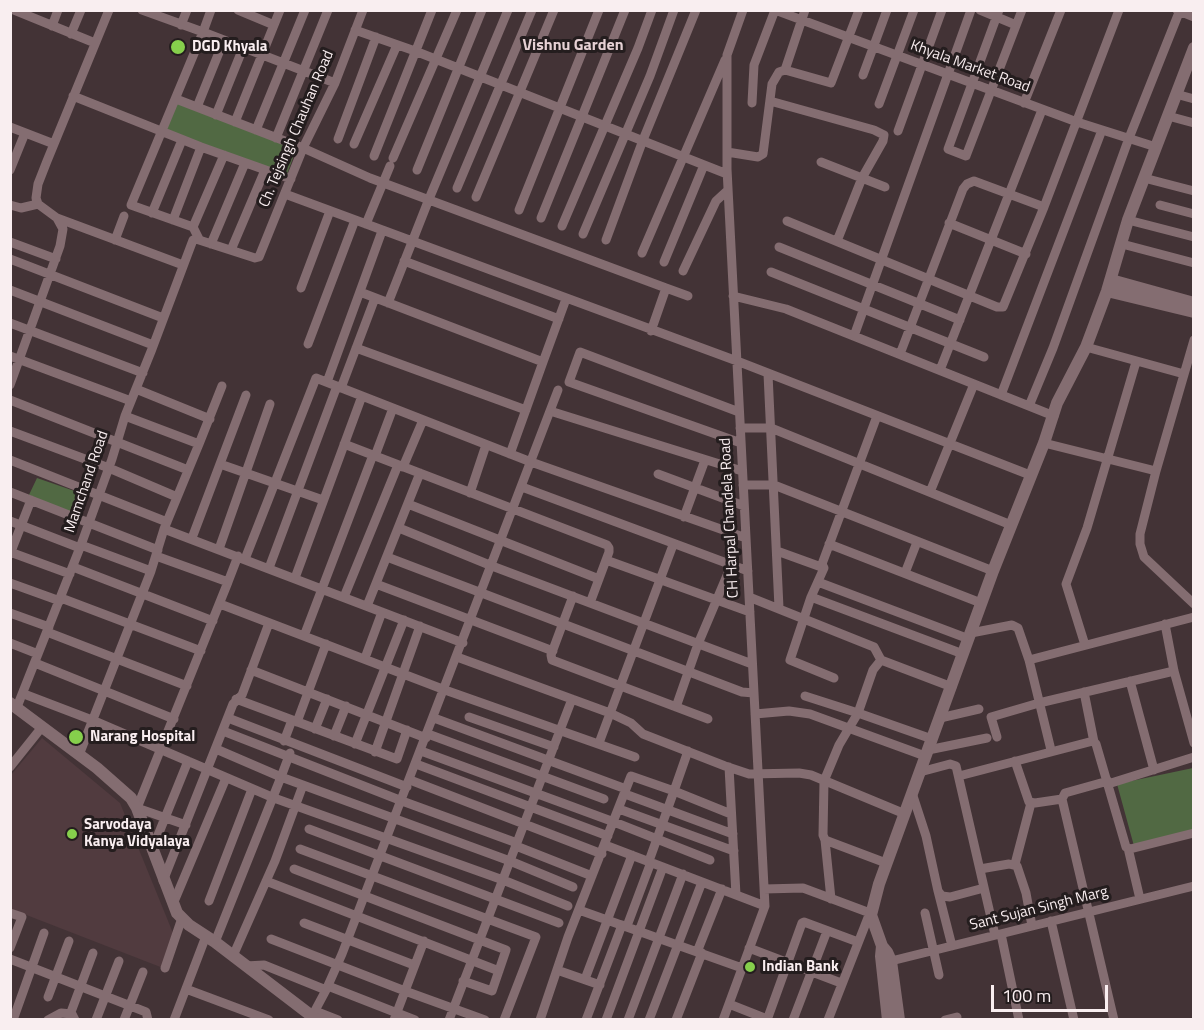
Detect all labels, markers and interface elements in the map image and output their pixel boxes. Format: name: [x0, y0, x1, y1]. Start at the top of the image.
district label: Vishnu Garden: [522, 36, 624, 56]
street label: Khyala Market Road: [908, 37, 1032, 97]
marker: DGD Khyala: [169, 38, 187, 56]
place label: DGD Khyala: [192, 38, 267, 56]
street label: Ch. Tejsingh Chauhan Road: [256, 48, 338, 210]
street label: Mamchand Road: [61, 429, 113, 535]
street label: CH Harpal Chandela Road: [717, 437, 743, 599]
marker: Narang Hospital: [67, 728, 85, 746]
place label: Narang Hospital: [90, 728, 195, 746]
place label: Sarvodaya Kanya Vidyalaya: [84, 816, 190, 851]
marker: Sarvodaya Kanya Vidyalaya: [65, 827, 79, 841]
street label: Sant Sujan Singh Marg: [968, 883, 1110, 935]
place label: Indian Bank: [762, 958, 839, 976]
marker: Indian Bank: [743, 960, 757, 974]
scale bar: [994, 973, 1111, 1011]
text: 100 m: [1002, 982, 1051, 1009]

